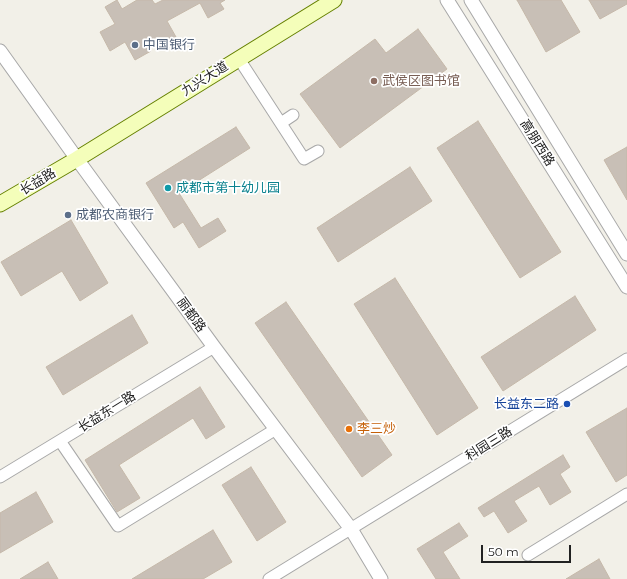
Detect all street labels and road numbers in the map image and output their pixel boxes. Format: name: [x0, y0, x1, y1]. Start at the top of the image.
street label: 九兴大道: [179, 59, 231, 99]
street label: 高朋西路: [517, 117, 557, 169]
street label: 长益路: [17, 165, 59, 199]
street label: 丽都路: [173, 295, 209, 335]
street label: 长益东一路: [75, 388, 139, 436]
street label: 科园三路: [463, 424, 515, 464]

